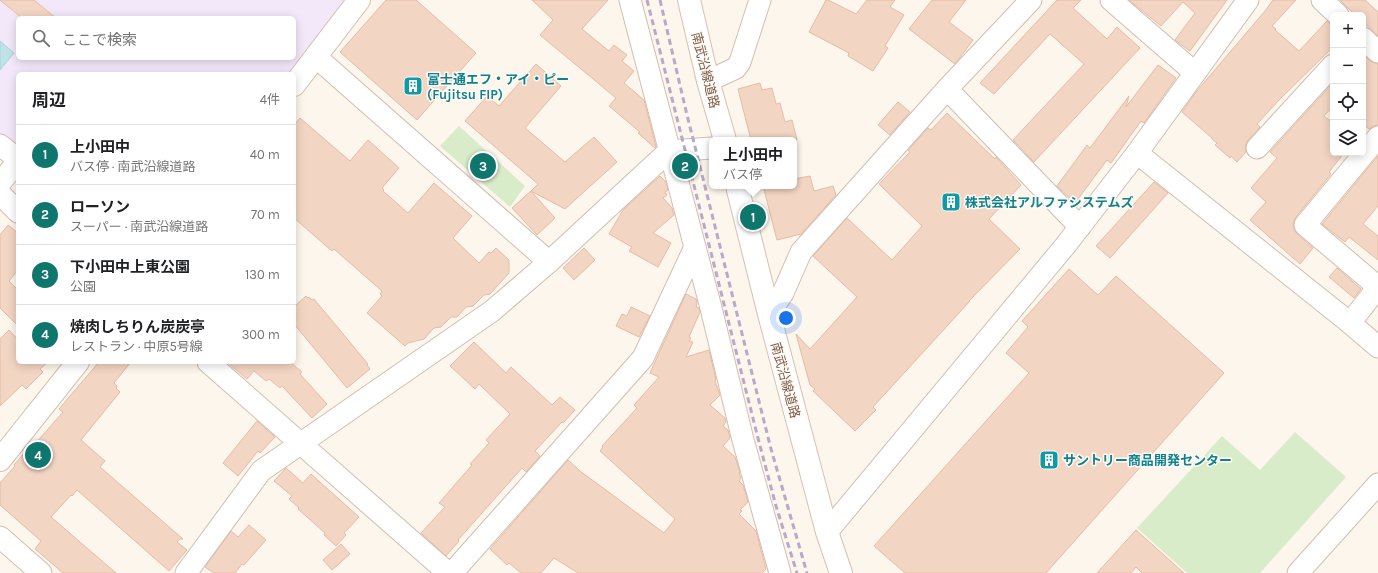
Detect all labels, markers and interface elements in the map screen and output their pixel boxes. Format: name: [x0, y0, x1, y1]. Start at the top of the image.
map controls: [1330, 12, 1366, 156]
button: +: [1330, 12, 1366, 48]
search box: [16, 16, 296, 60]
icon: search: [30, 27, 52, 49]
street label: 南武沿線道路: [689, 30, 722, 110]
text: ここで検索: [62, 31, 137, 49]
button: −: [1330, 48, 1366, 84]
place label: 富士通エフ・アイ・ピー (Fujitsu FIP): [427, 72, 569, 102]
building icon: 富士通エフ・アイ・ピー (Fujitsu FIP): [402, 75, 424, 97]
button: locate: [1330, 84, 1366, 120]
text: 周辺: [32, 90, 66, 110]
text: 4件: [260, 92, 280, 107]
button: layers: [1330, 120, 1366, 156]
popup: [709, 137, 797, 189]
text: 上小田中: [70, 138, 130, 156]
text: 上小田中: [723, 146, 783, 164]
text: 1: [43, 147, 47, 162]
text: 40 m: [250, 147, 280, 162]
pin: 3: [470, 151, 496, 181]
pin: 2: [672, 151, 698, 181]
text: バス停 · 南武沿線道路: [70, 159, 196, 174]
text: バス停: [723, 167, 762, 182]
building icon: 株式会社アルファシステムズ: [940, 191, 962, 213]
place label: 株式会社アルファシステムズ: [965, 195, 1133, 210]
text: ローソン: [70, 198, 130, 216]
pin: 1: [740, 202, 766, 232]
text: 2: [41, 207, 49, 222]
text: 70 m: [251, 207, 280, 222]
text: スーパー · 南武沿線道路: [70, 219, 208, 234]
text: 下小田中上東公園: [70, 258, 190, 276]
text: 3: [41, 267, 49, 282]
text: 130 m: [245, 267, 280, 282]
text: 公園: [70, 279, 96, 294]
your location: [776, 308, 796, 328]
text: 焼肉しちりん炭炭亭: [70, 318, 205, 336]
text: 4: [41, 327, 49, 342]
text: 300 m: [242, 327, 280, 342]
text: レストラン · 中原5号線: [70, 339, 203, 354]
street label: 南武沿線道路: [768, 341, 803, 420]
pin: 4: [25, 440, 51, 470]
building icon: サントリー商品開発センター: [1038, 449, 1060, 471]
place label: サントリー商品開発センター: [1063, 453, 1232, 468]

